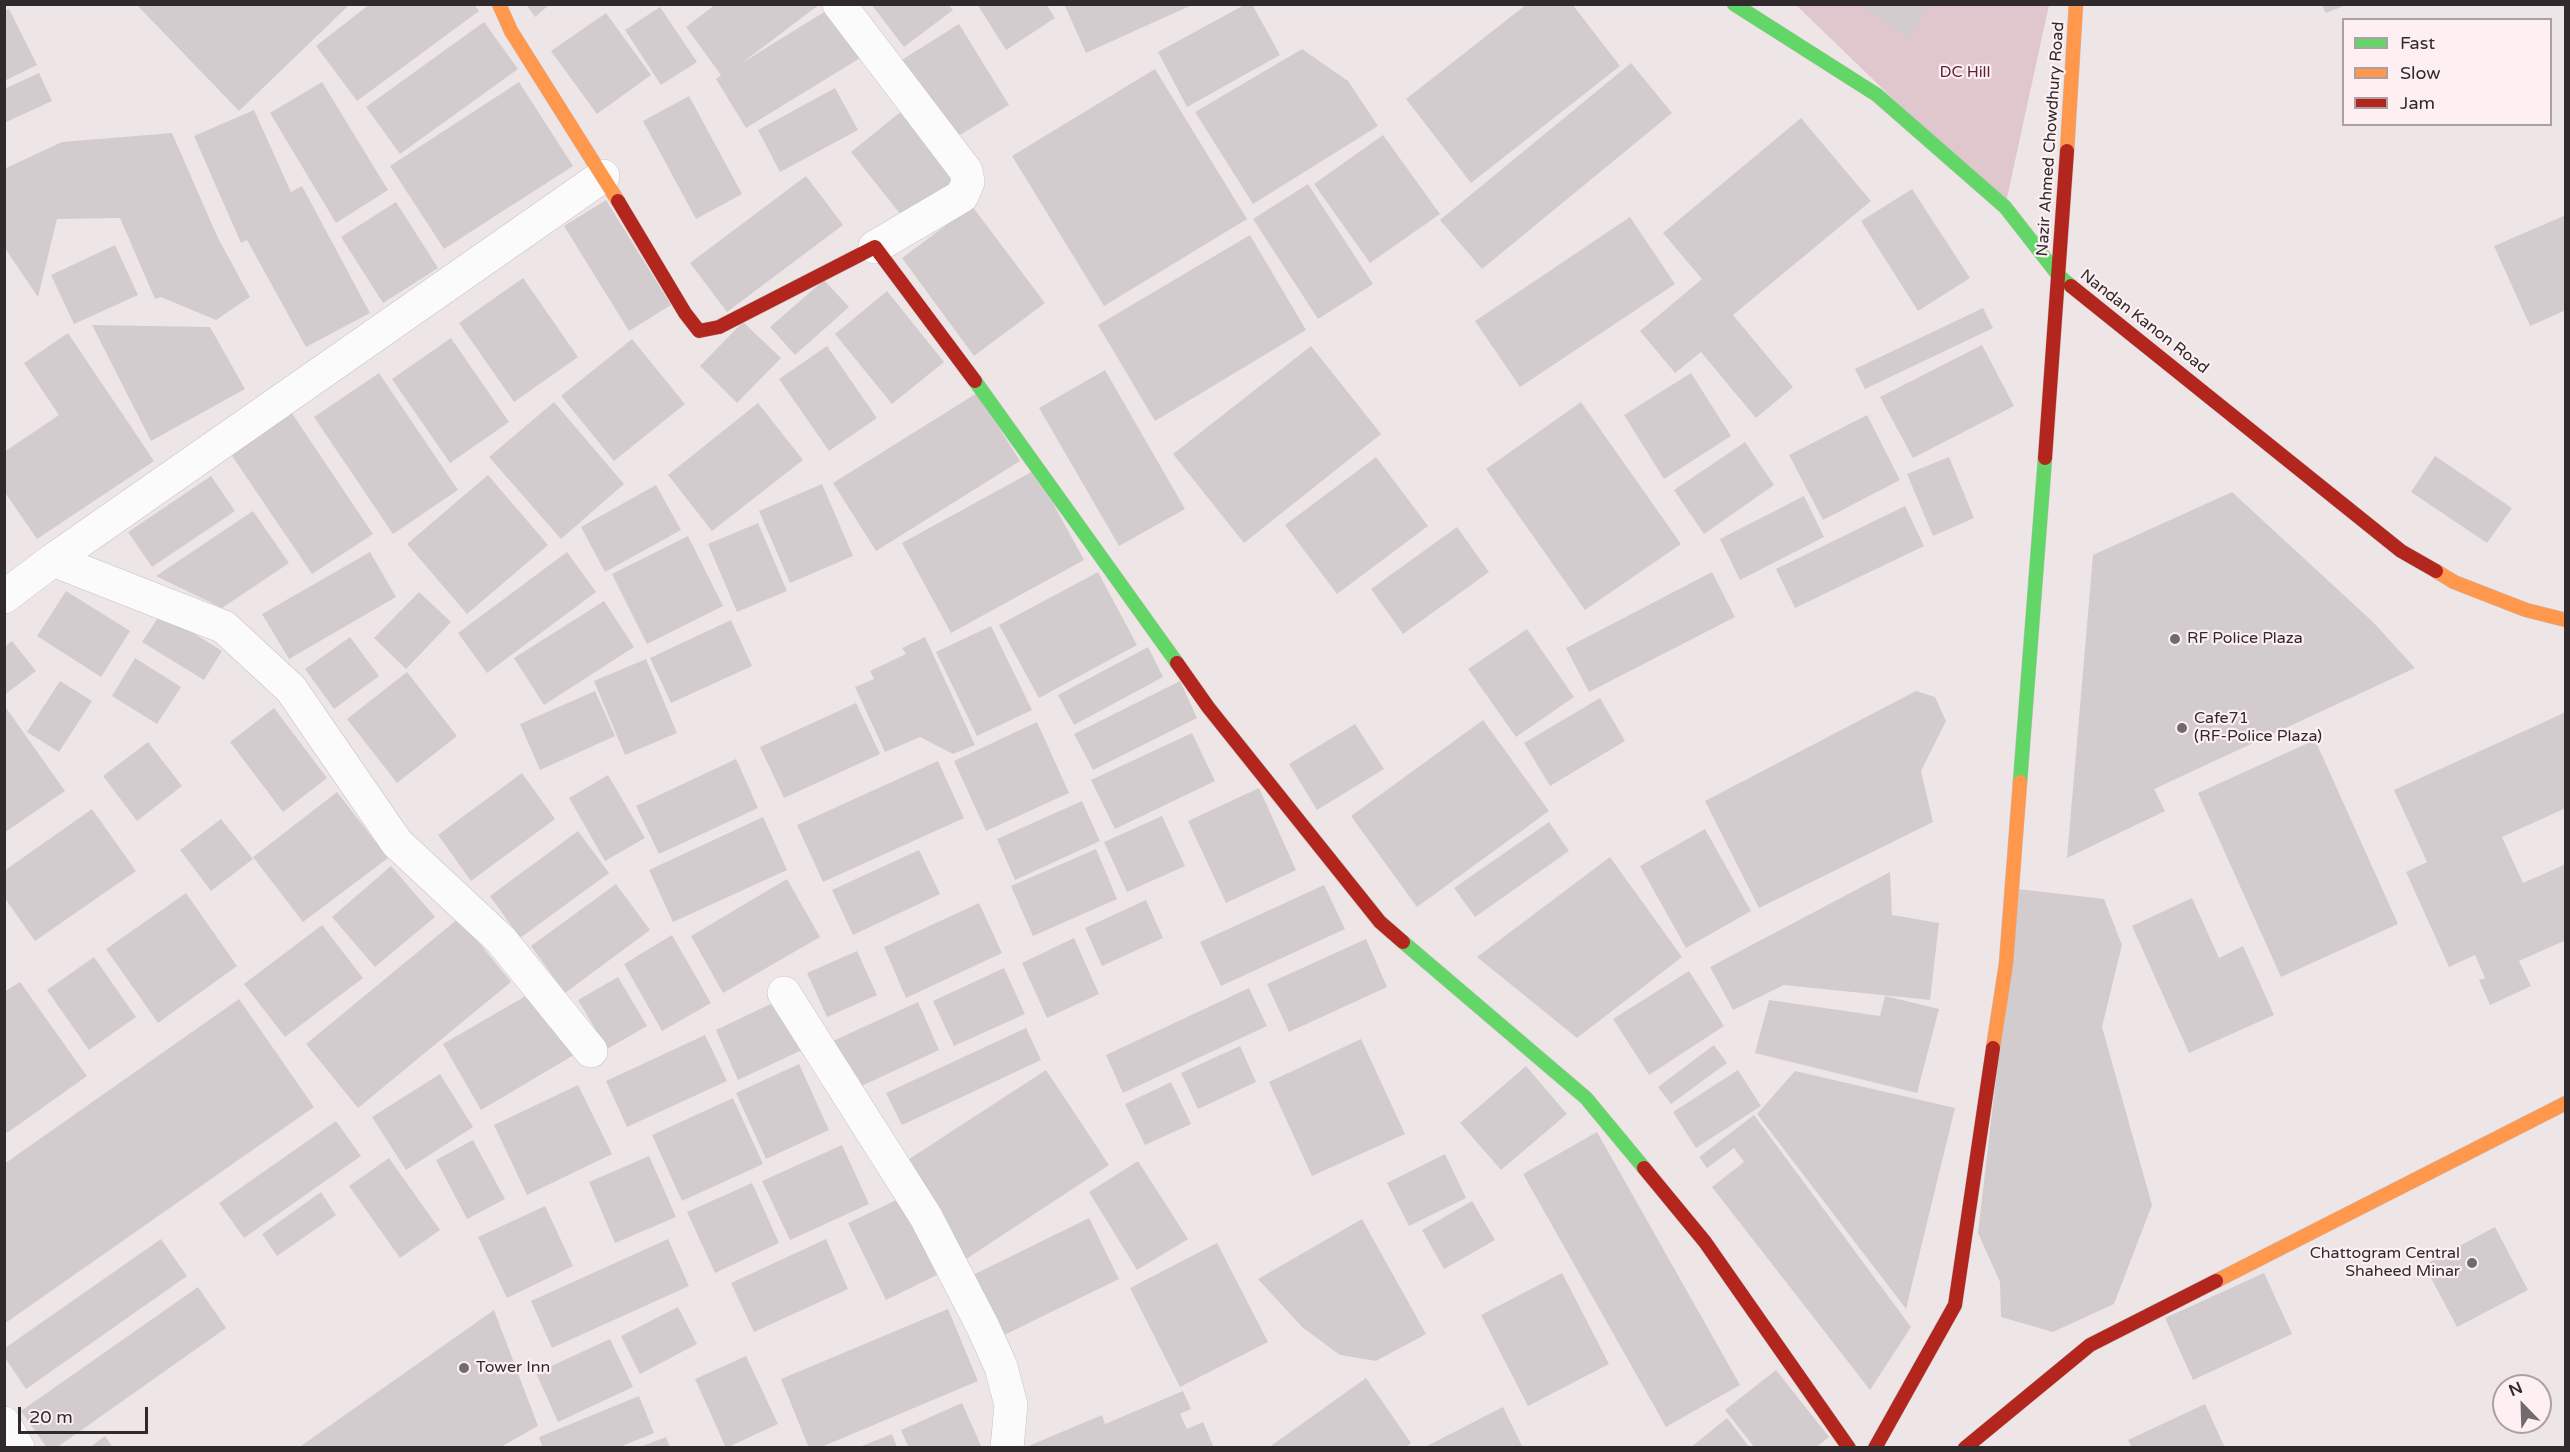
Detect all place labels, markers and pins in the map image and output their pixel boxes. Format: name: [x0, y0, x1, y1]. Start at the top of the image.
place label: RF Police Plaza: [2187, 629, 2303, 649]
marker: RF Police Plaza: [2168, 632, 2182, 646]
place label: Cafe71 (RF-Police Plaza): [2194, 709, 2322, 747]
marker: Cafe71 (RF-Police Plaza): [2175, 721, 2189, 735]
place label: Chattogram Central Shaheed Minar: [2310, 1244, 2460, 1282]
marker: Chattogram Central Shaheed Minar: [2465, 1256, 2479, 1270]
place label: Tower Inn: [476, 1358, 550, 1378]
marker: Tower Inn: [457, 1361, 471, 1375]

